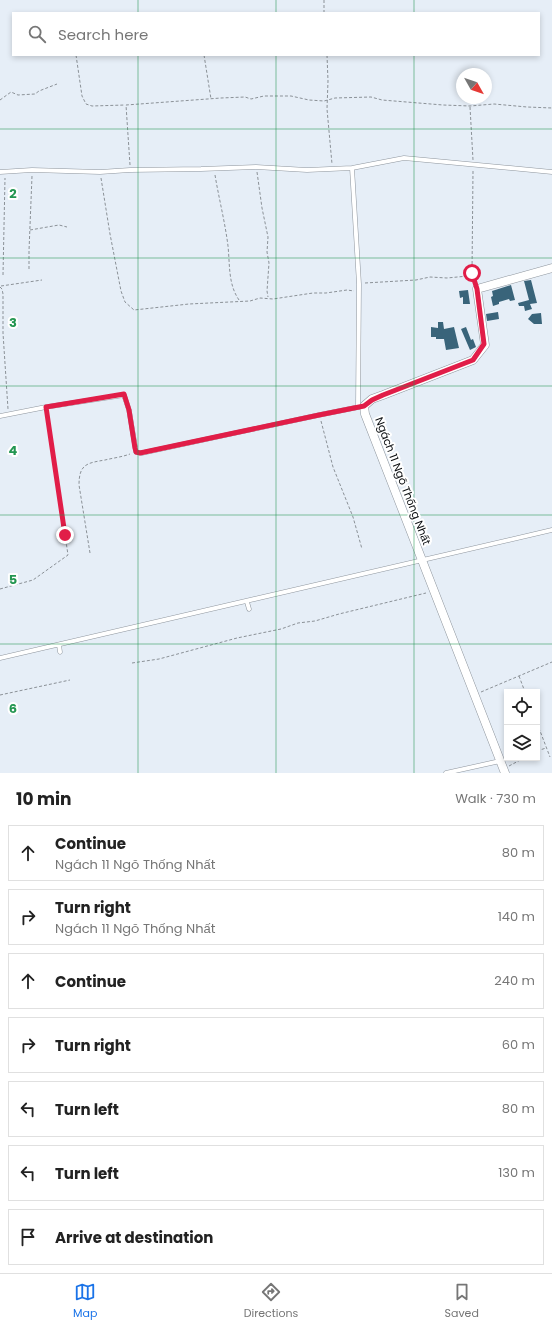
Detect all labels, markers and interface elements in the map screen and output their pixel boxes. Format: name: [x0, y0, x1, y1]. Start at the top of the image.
search box: [12, 12, 540, 56]
icon: search: [26, 23, 48, 45]
text: Search here: [58, 24, 148, 45]
north arrow: [456, 68, 492, 104]
text: 2: [9, 184, 17, 203]
route start: [463, 264, 481, 282]
text: 3: [9, 313, 17, 332]
street label: Ngách 11 Ngõ Thống Nhất: [371, 415, 435, 547]
text: 4: [9, 441, 18, 460]
route end: [56, 526, 74, 544]
text: 5: [9, 570, 17, 589]
map controls: [504, 689, 540, 761]
button: locate: [504, 689, 540, 725]
text: 6: [9, 699, 17, 718]
button: layers: [504, 725, 540, 761]
text: 10 min: [16, 787, 72, 811]
text: Walk · 730 m: [455, 789, 536, 808]
text: Continue: [55, 833, 126, 854]
icon: ahead: [17, 842, 39, 864]
text: 80 m: [502, 843, 535, 862]
text: Ngách 11 Ngõ Thống Nhất: [55, 855, 216, 874]
text: Turn right: [55, 897, 131, 918]
icon: right: [17, 906, 39, 928]
text: 140 m: [498, 907, 535, 926]
text: Ngách 11 Ngõ Thống Nhất: [55, 919, 216, 938]
icon: ahead: [17, 970, 39, 992]
text: Continue: [55, 971, 126, 992]
text: 240 m: [494, 971, 535, 990]
icon: right: [17, 1034, 39, 1056]
text: Turn right: [55, 1035, 131, 1056]
text: 60 m: [502, 1035, 535, 1054]
icon: left: [17, 1098, 39, 1120]
text: Turn left: [55, 1099, 119, 1120]
text: 80 m: [502, 1099, 535, 1118]
icon: left: [17, 1162, 39, 1184]
text: Turn left: [55, 1163, 119, 1184]
text: 130 m: [498, 1163, 535, 1182]
icon: arrive: [17, 1226, 39, 1248]
text: Arrive at destination: [55, 1227, 213, 1248]
tab: Map: [73, 1281, 97, 1322]
tab: Directions: [244, 1281, 298, 1322]
tab: Saved: [445, 1281, 479, 1322]

